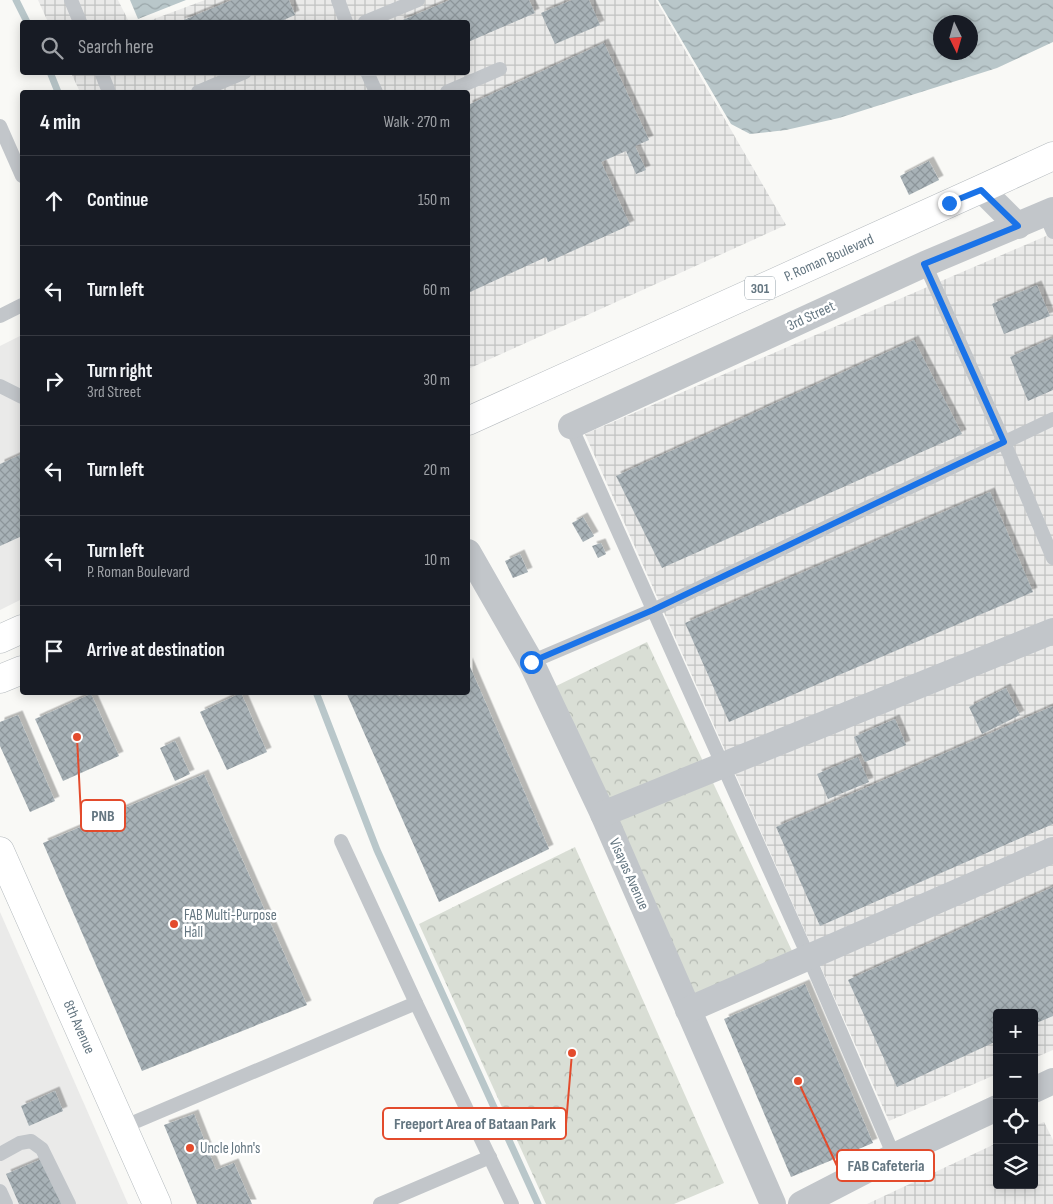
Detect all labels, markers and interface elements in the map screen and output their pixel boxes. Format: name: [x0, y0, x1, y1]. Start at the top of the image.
north arrow: [933, 15, 978, 60]
search box: [20, 20, 470, 75]
icon: search: [38, 34, 66, 62]
text: Search here: [78, 36, 154, 59]
text: 4 min: [40, 110, 81, 135]
text: Walk · 270 m: [384, 113, 450, 132]
icon: ahead: [40, 187, 68, 215]
text: Continue: [87, 189, 148, 212]
text: 150 m: [418, 191, 450, 210]
route end: [938, 192, 961, 215]
street label: P. Roman Boulevard: [781, 230, 877, 286]
road number: 301: [745, 276, 775, 300]
icon: left: [40, 277, 68, 305]
text: Turn left: [87, 279, 144, 302]
text: 60 m: [423, 281, 450, 300]
street label: 3rd Street: [784, 297, 838, 335]
text: Turn right: [87, 360, 152, 383]
icon: right: [40, 367, 68, 395]
text: 30 m: [423, 371, 450, 390]
text: 3rd Street: [87, 383, 141, 402]
icon: left: [40, 457, 68, 485]
text: Turn left: [87, 459, 144, 482]
text: 20 m: [423, 461, 450, 480]
text: Turn left: [87, 540, 144, 563]
icon: left: [40, 547, 68, 575]
text: 10 m: [424, 551, 450, 570]
text: P. Roman Boulevard: [87, 563, 190, 582]
icon: arrive: [40, 637, 68, 665]
text: Arrive at destination: [87, 639, 225, 662]
route start: [520, 651, 543, 674]
callout: PNB: [81, 800, 125, 831]
text: PNB: [91, 807, 115, 826]
street label: Visayas Avenue: [605, 835, 653, 913]
place label: FAB Multi-Purpose Hall: [184, 906, 277, 942]
marker: FAB Multi-Purpose Hall: [168, 918, 180, 930]
street label: 8th Avenue: [59, 997, 99, 1057]
map controls: [993, 1009, 1038, 1189]
button: +: [993, 1009, 1038, 1054]
button: −: [993, 1054, 1038, 1099]
button: locate: [993, 1099, 1038, 1144]
callout: Freeport Area of Bataan Park: [383, 1108, 566, 1139]
text: Freeport Area of Bataan Park: [394, 1115, 556, 1134]
place label: Uncle John's: [200, 1139, 260, 1158]
marker: Uncle John's: [184, 1142, 196, 1154]
button: layers: [993, 1144, 1038, 1189]
callout: FAB Cafeteria: [837, 1150, 934, 1181]
text: FAB Cafeteria: [848, 1157, 924, 1176]

